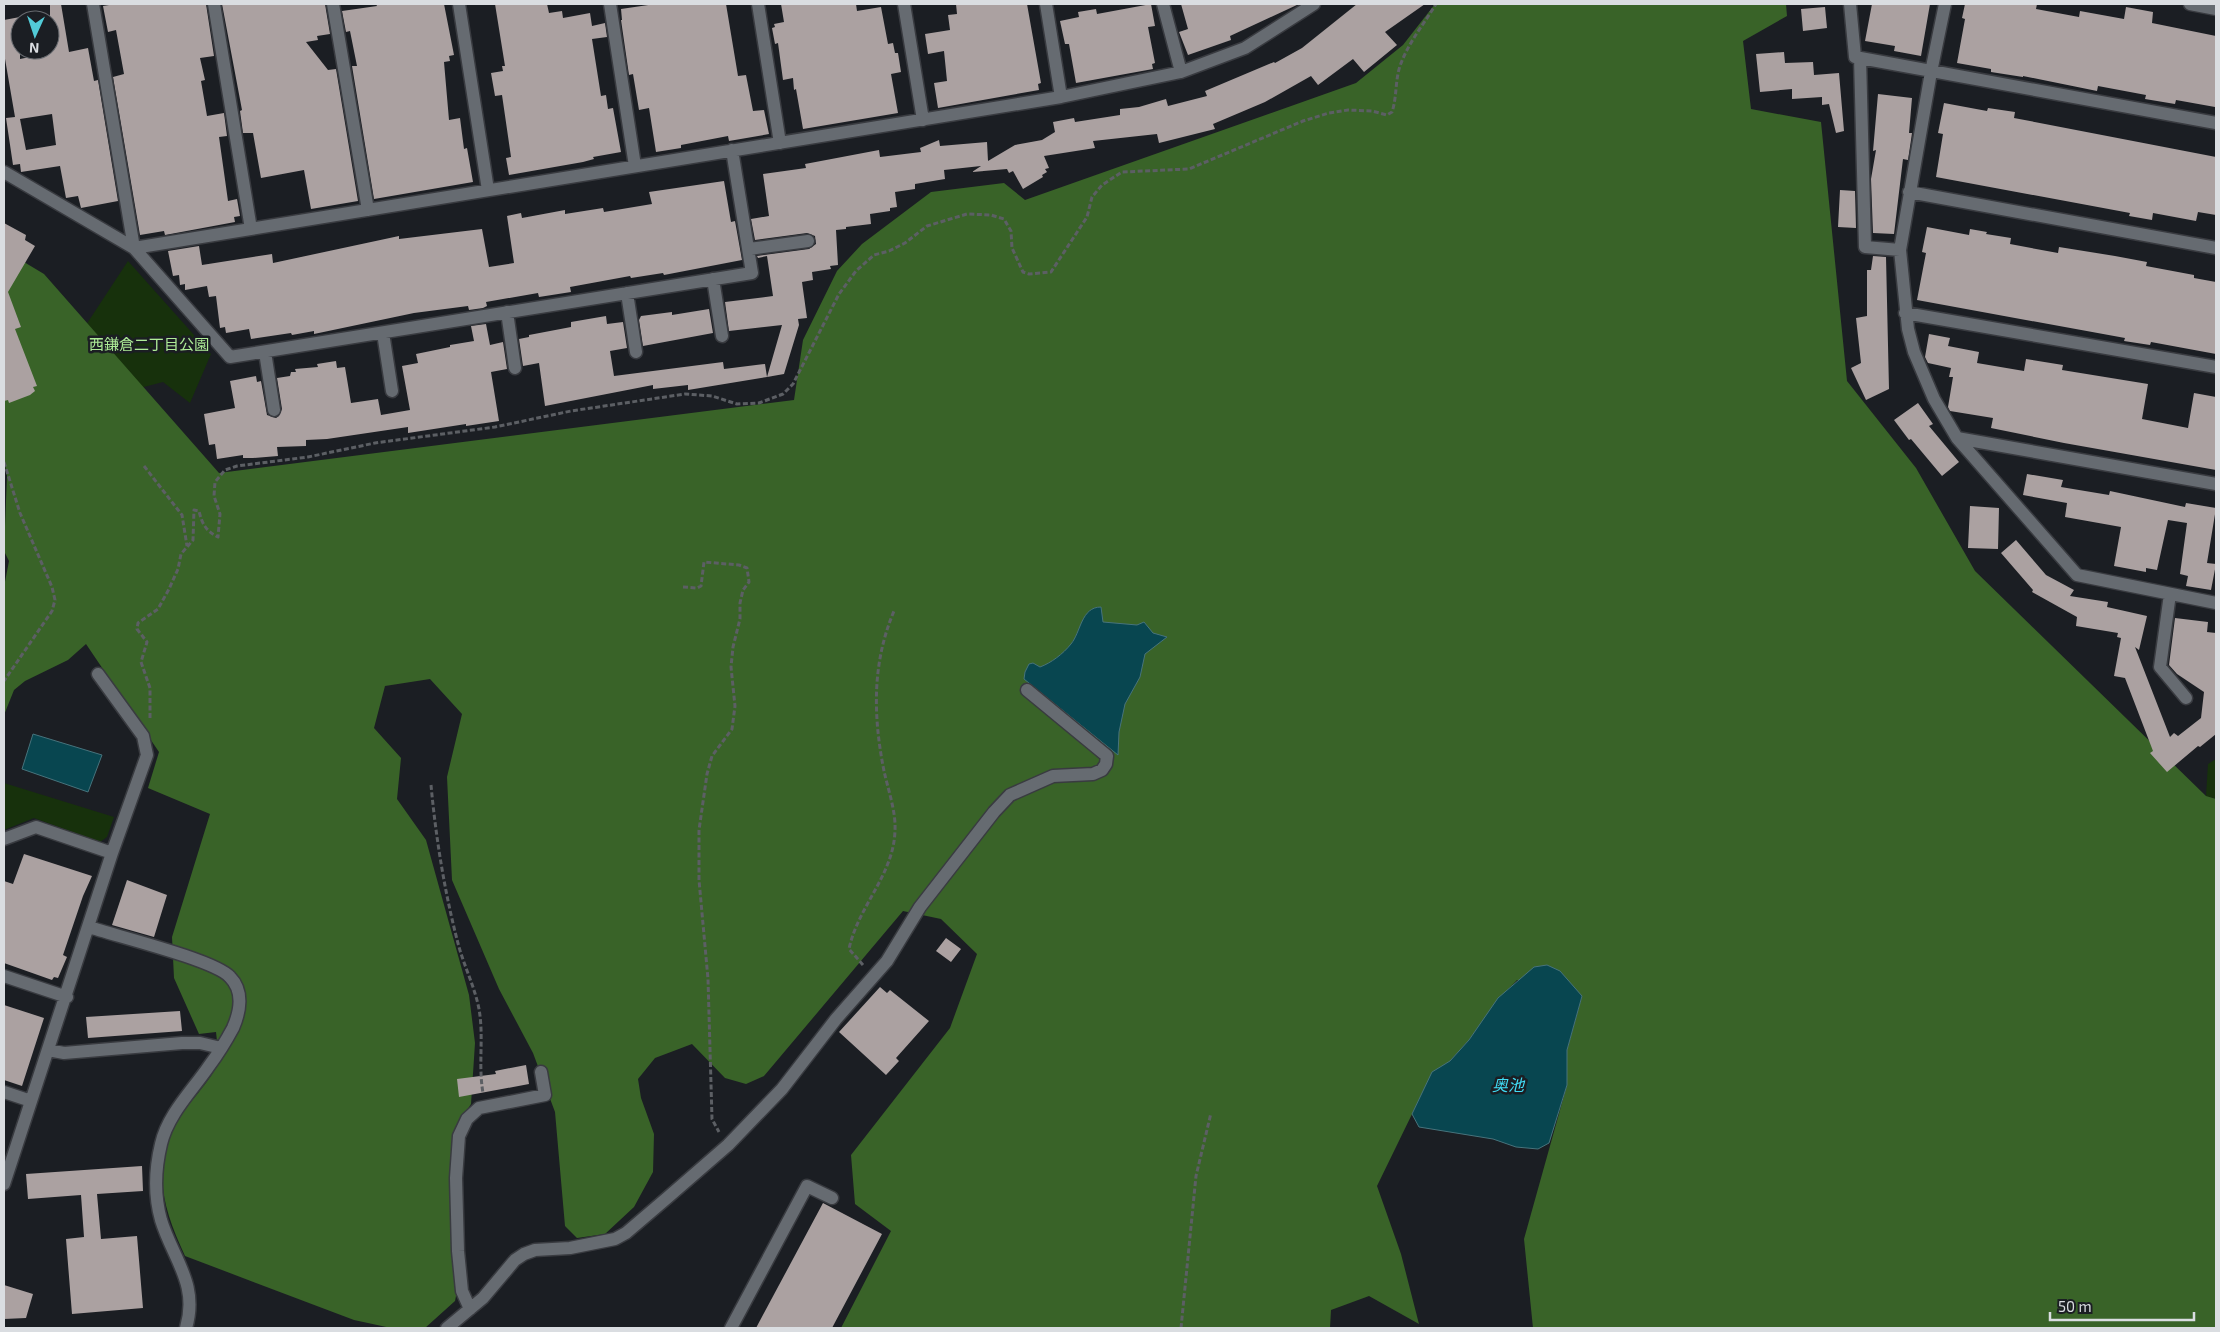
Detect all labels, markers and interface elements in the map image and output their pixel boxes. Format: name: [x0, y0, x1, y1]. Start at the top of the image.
north arrow: [10, 10, 60, 60]
text: N: [29, 40, 40, 57]
park label: 西鎌倉二丁目公園: [89, 335, 209, 353]
water label: 奥池: [1492, 1075, 1526, 1094]
scale bar: [2050, 1290, 2194, 1322]
text: 50 m: [2058, 1297, 2092, 1315]

